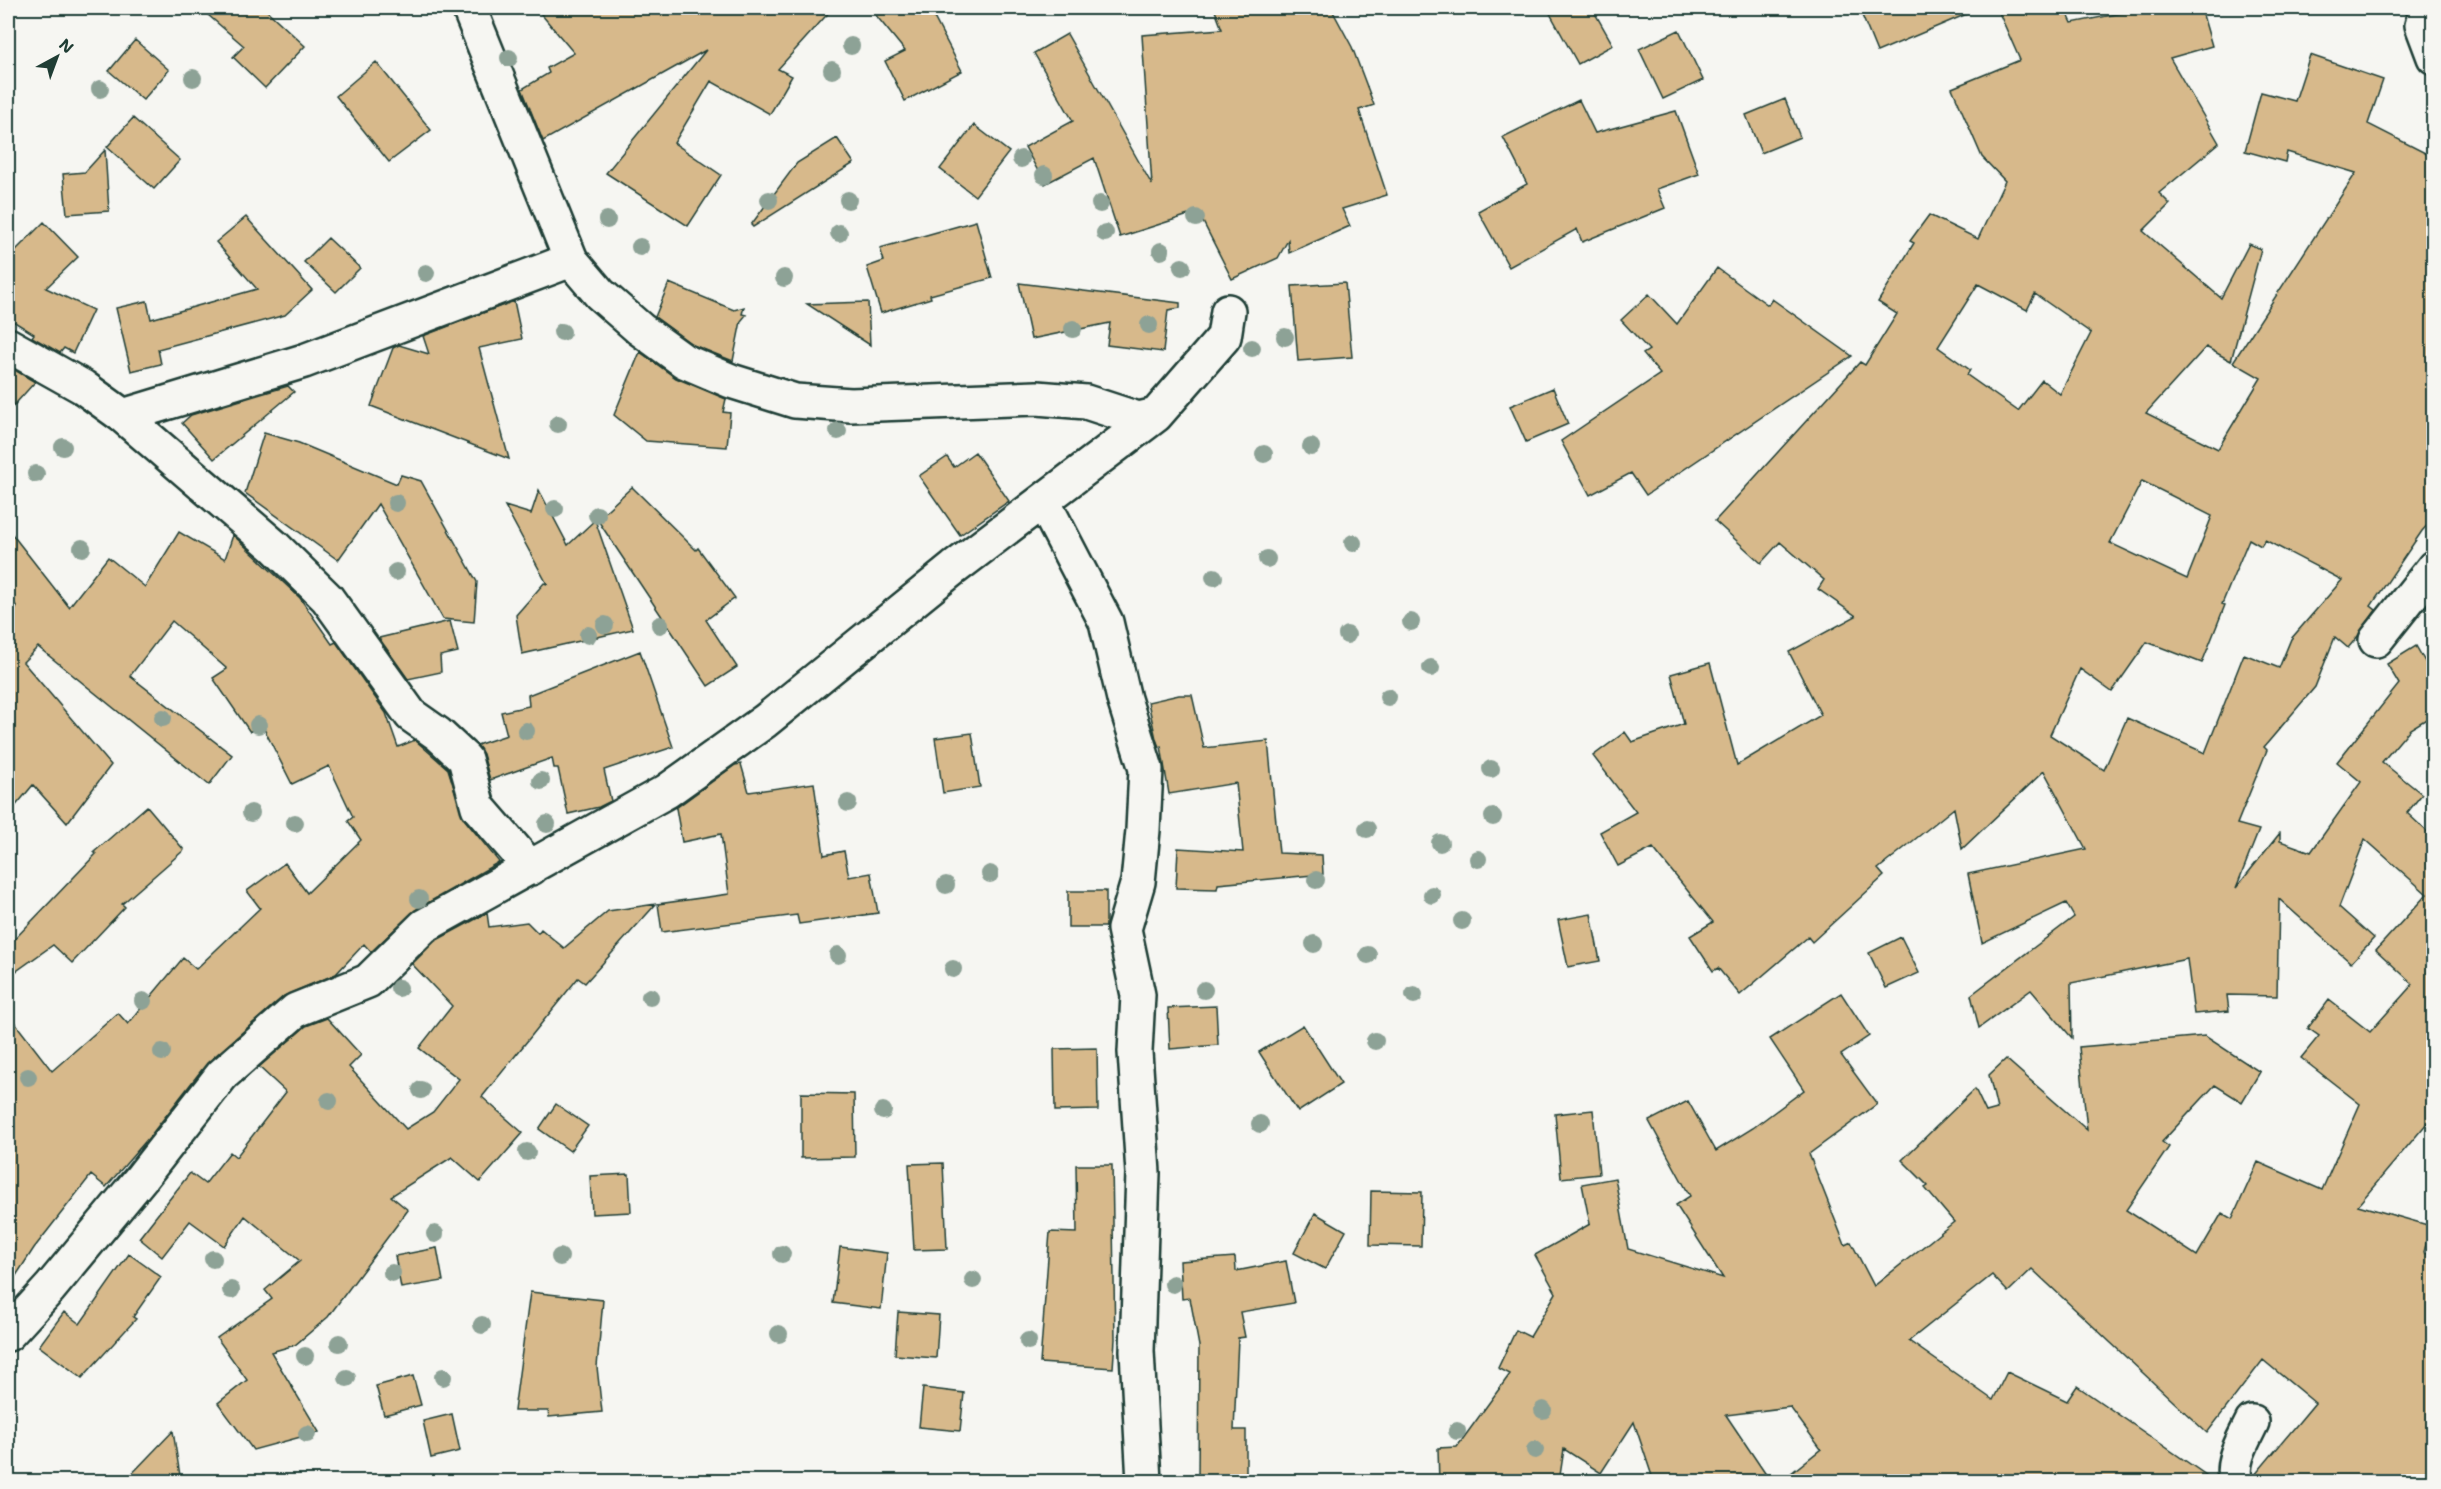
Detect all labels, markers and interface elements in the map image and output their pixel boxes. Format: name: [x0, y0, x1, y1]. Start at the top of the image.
north arrow: [27, 27, 87, 87]
text: N: [55, 34, 78, 58]

